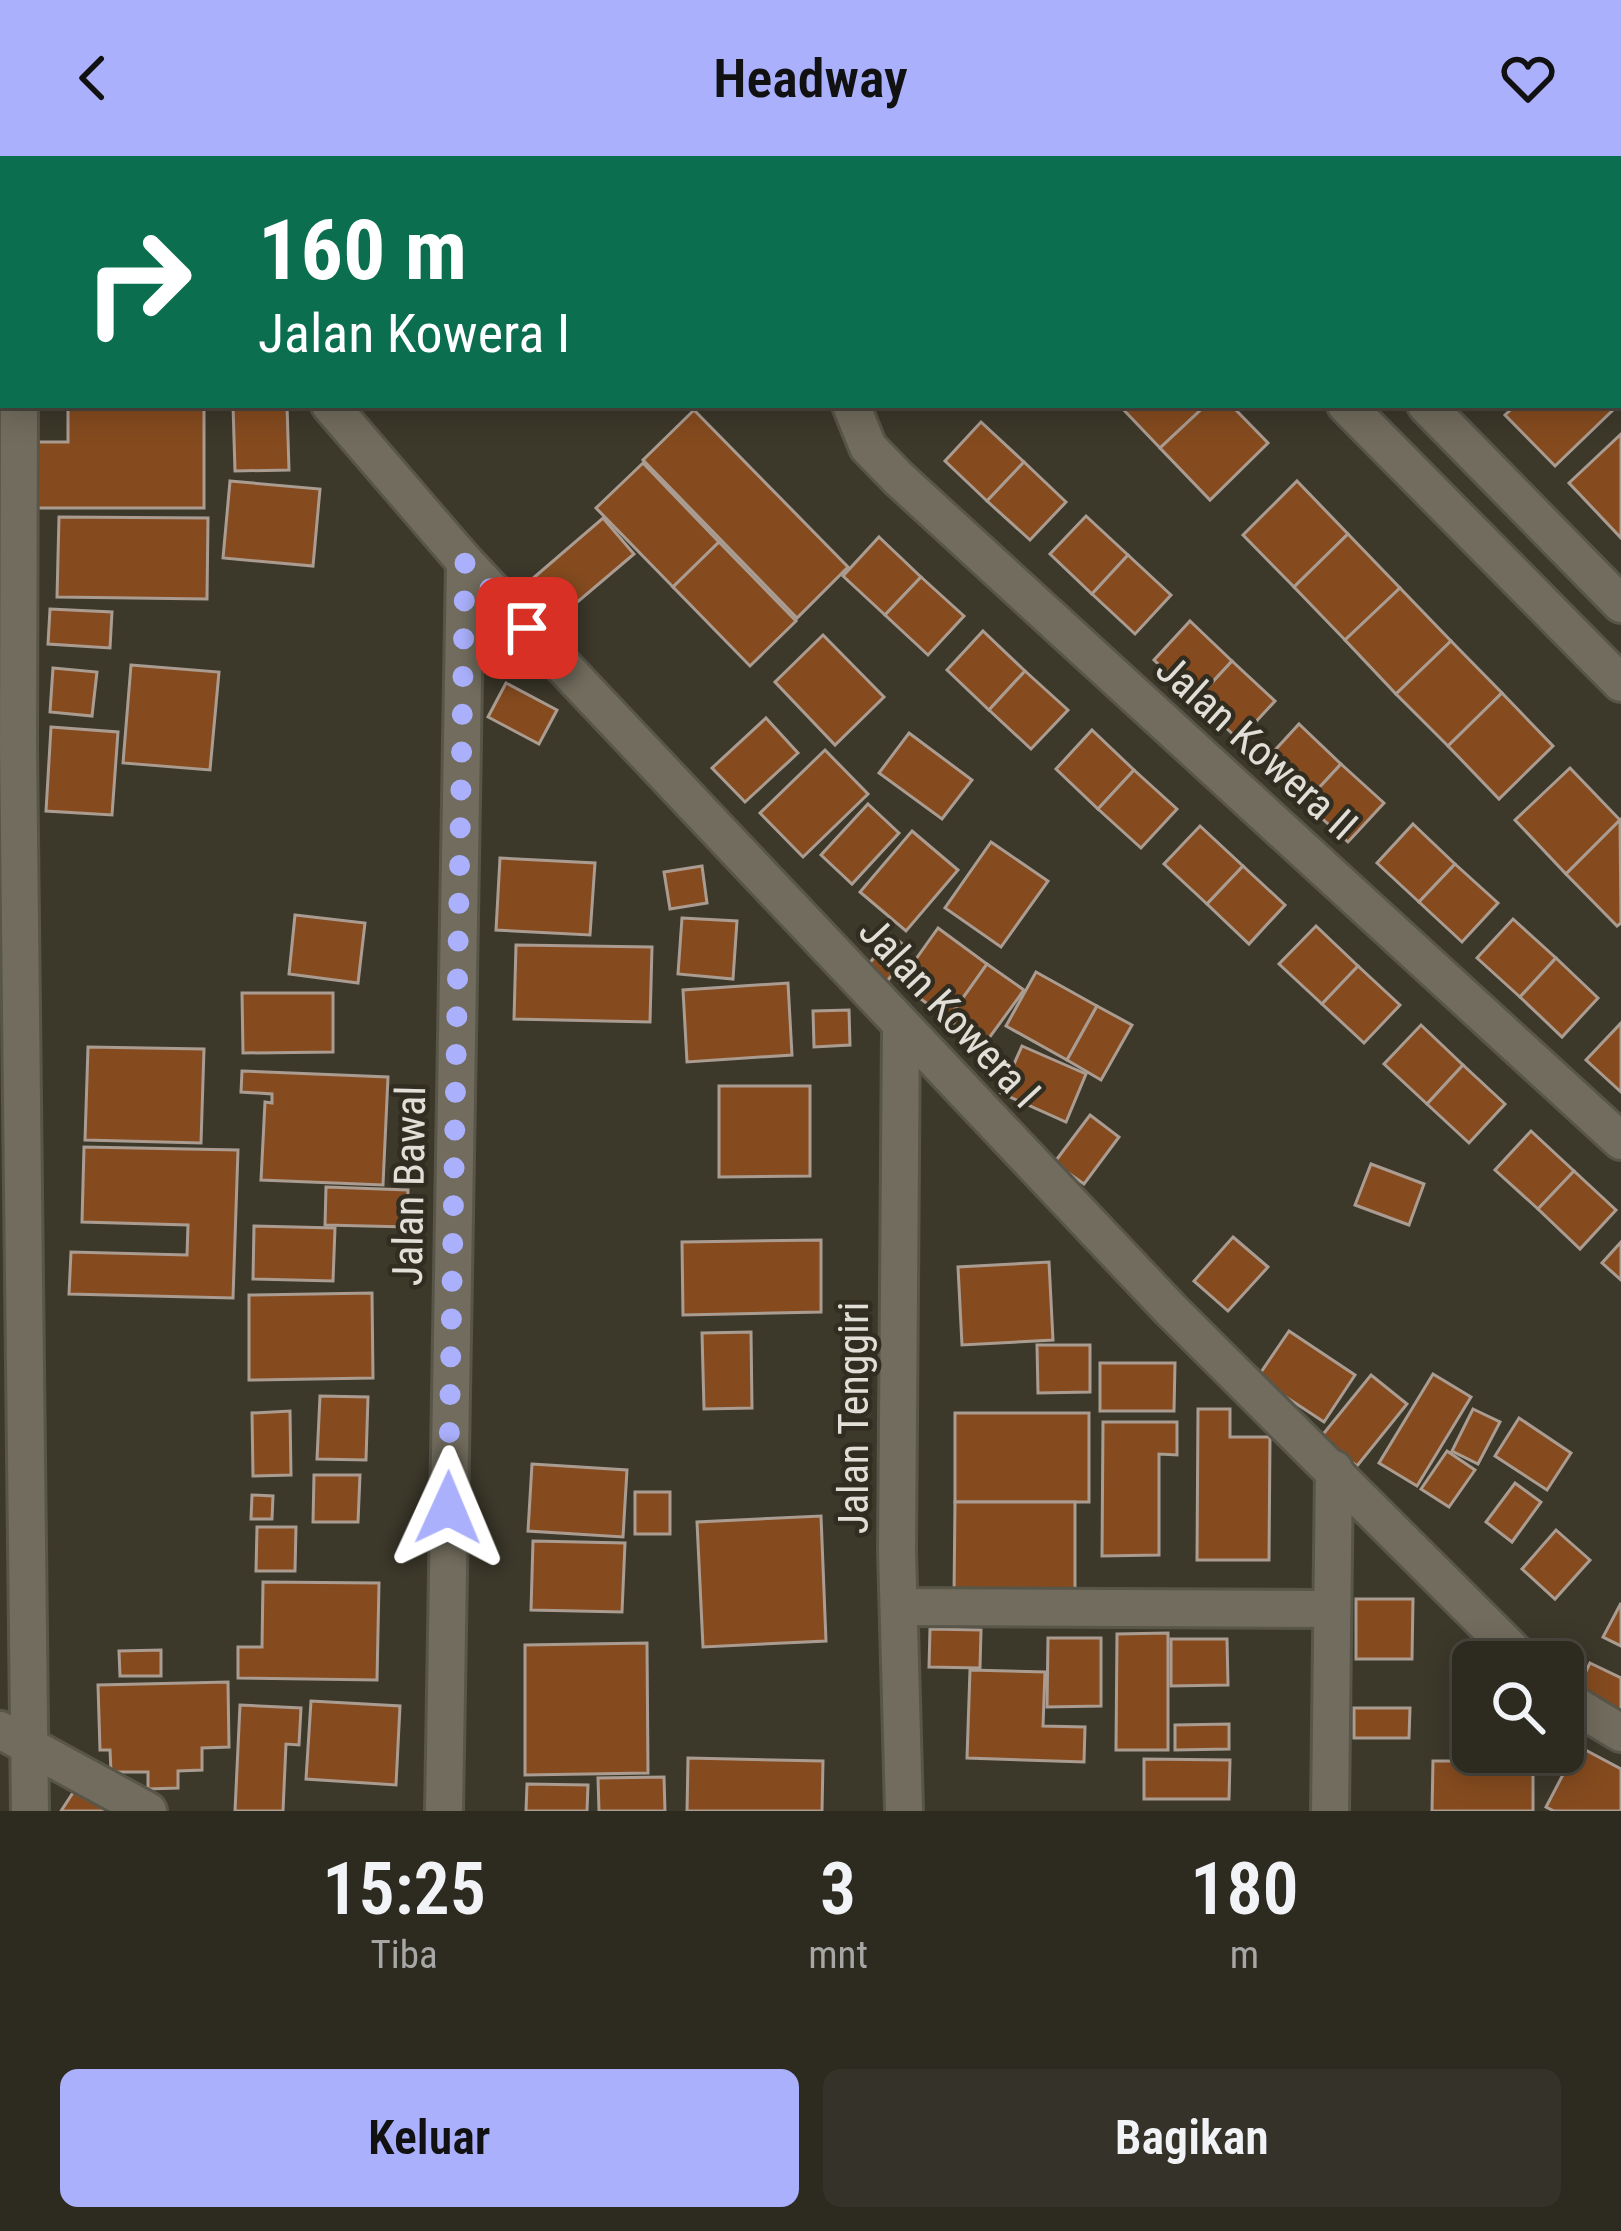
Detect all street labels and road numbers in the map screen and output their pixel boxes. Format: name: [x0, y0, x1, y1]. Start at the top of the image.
street label: Jalan Kowera II: [1146, 644, 1368, 850]
street label: Jalan Kowera I: [849, 907, 1051, 1117]
street label: Jalan Bawal: [383, 1085, 435, 1287]
street label: Jalan Tenggiri: [829, 1302, 878, 1534]

